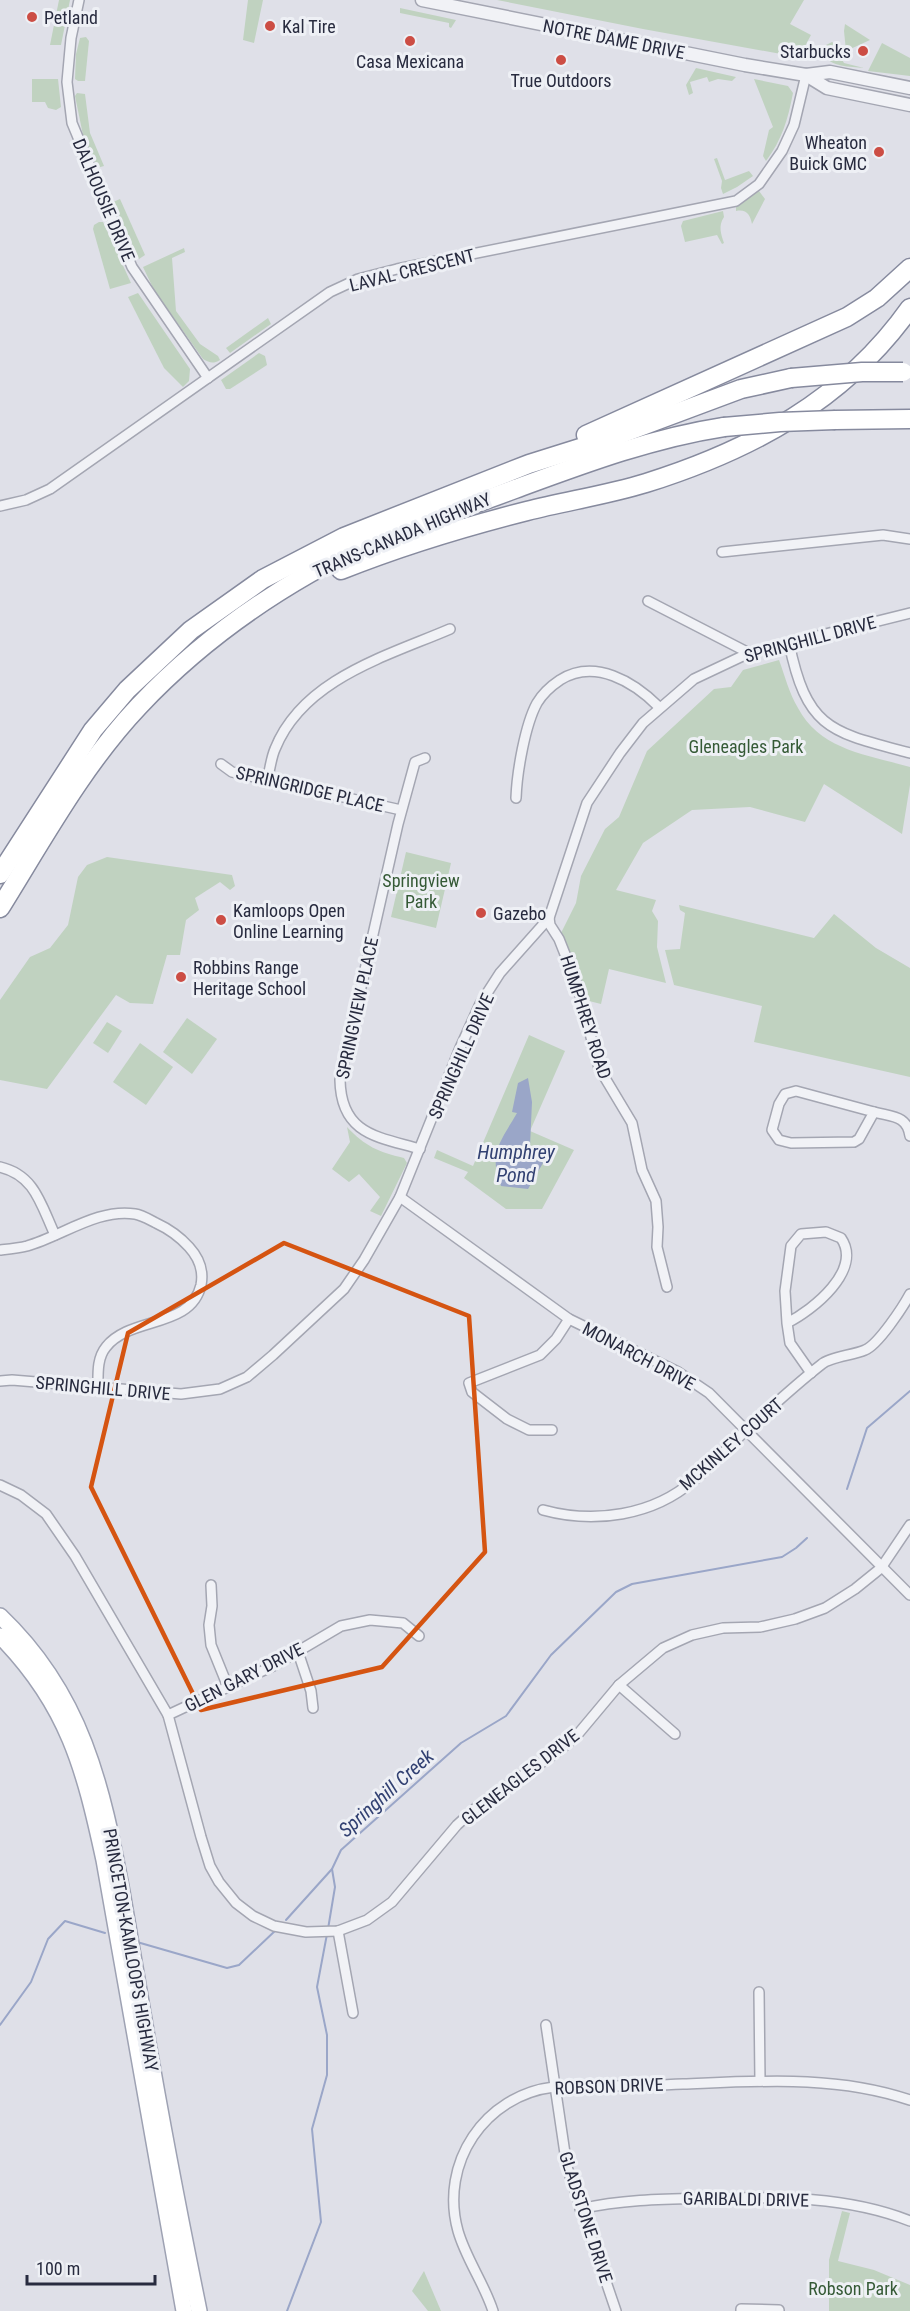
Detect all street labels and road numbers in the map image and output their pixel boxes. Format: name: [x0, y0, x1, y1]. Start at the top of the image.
street label: NOTRE DAME DRIVE: [541, 15, 687, 63]
street label: DALHOUSIE DRIVE: [69, 135, 139, 265]
street label: LAVAL CRESCENT: [347, 244, 477, 296]
street label: TRANS-CANADA HIGHWAY: [310, 488, 494, 582]
street label: SPRINGHILL DRIVE: [742, 611, 878, 667]
street label: SPRINGRIDGE PLACE: [234, 762, 386, 816]
street label: SPRINGVIEW PLACE: [332, 935, 382, 1081]
street label: HUMPHREY ROAD: [556, 952, 616, 1082]
street label: SPRINGHILL DRIVE: [424, 990, 498, 1122]
street label: MONARCH DRIVE: [579, 1317, 699, 1395]
street label: SPRINGHILL DRIVE: [35, 1372, 171, 1404]
street label: MCKINLEY COURT: [675, 1394, 787, 1494]
street label: GLEN GARY DRIVE: [181, 1638, 307, 1716]
street label: GLENEAGLES DRIVE: [457, 1725, 583, 1829]
street label: PRINCETON-KAMLOOPS HIGHWAY: [99, 1827, 163, 2074]
street label: ROBSON DRIVE: [554, 2074, 664, 2098]
street label: GLADSTONE DRIVE: [555, 2149, 617, 2285]
street label: GARIBALDI DRIVE: [683, 2187, 809, 2211]

